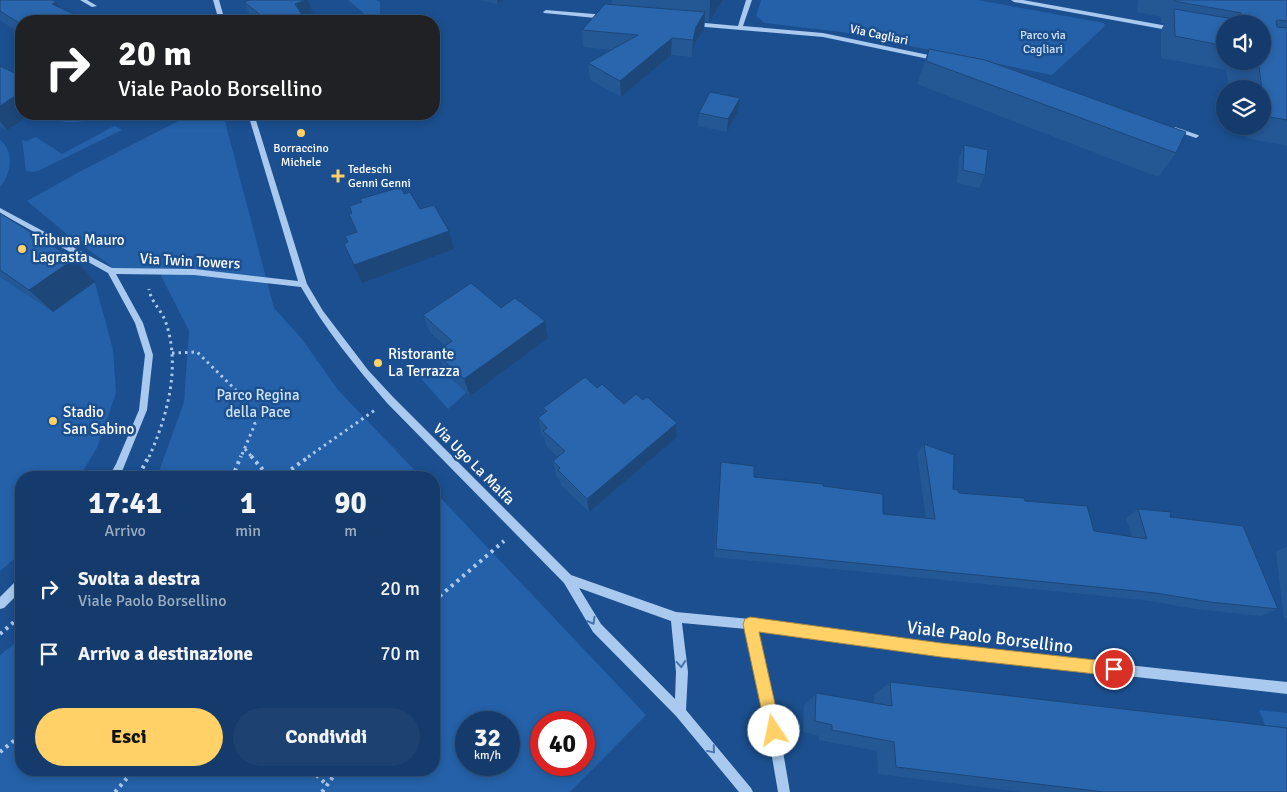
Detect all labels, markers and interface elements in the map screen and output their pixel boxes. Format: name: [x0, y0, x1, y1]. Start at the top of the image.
map controls: [1216, 15, 1271, 135]
button: sound: [1216, 15, 1271, 70]
street label: Via Cagliari: [849, 22, 909, 48]
park label: Parco via Cagliari: [1020, 28, 1066, 57]
text: 20 m: [118, 32, 192, 75]
icon: right: [35, 35, 100, 100]
text: Viale Paolo Borsellino: [118, 75, 322, 102]
button: layers: [1216, 80, 1271, 135]
marker: Borraccino Michele: [295, 127, 307, 139]
place label: Borraccino Michele: [273, 141, 329, 170]
place label: Tedeschi Genni Genni: [348, 162, 411, 191]
marker: Tedeschi Genni Genni: [332, 170, 344, 182]
place label: Tribuna Mauro Lagrasta: [32, 231, 125, 266]
marker: Tribuna Mauro Lagrasta: [16, 243, 28, 255]
street label: Via Twin Towers: [139, 249, 241, 273]
place label: Ristorante La Terrazza: [388, 345, 460, 380]
marker: Ristorante La Terrazza: [372, 357, 384, 369]
park label: Parco Regina della Pace: [216, 386, 300, 421]
place label: Stadio San Sabino: [63, 403, 135, 438]
marker: Stadio San Sabino: [47, 415, 59, 427]
street label: Via Ugo La Malfa: [429, 419, 519, 509]
text: 17:41: [88, 485, 162, 522]
text: 1: [240, 485, 256, 522]
text: 90: [334, 485, 367, 522]
text: Arrivo: [104, 521, 146, 541]
text: min: [235, 521, 261, 541]
text: m: [344, 521, 357, 541]
text: Svolta a destra: [78, 567, 200, 591]
icon: right: [35, 575, 63, 603]
text: 20 m: [380, 577, 420, 601]
text: Viale Paolo Borsellino: [78, 591, 227, 611]
one-way arrow: [586, 616, 596, 625]
street label: Viale Paolo Borsellino: [906, 616, 1074, 658]
icon: arrive: [35, 640, 63, 668]
text: Arrivo a destinazione: [78, 642, 253, 666]
text: 70 m: [380, 642, 420, 666]
pin: [1093, 648, 1135, 690]
icon: arrive: [1100, 655, 1128, 683]
one-way arrow: [675, 661, 686, 669]
position arrow: [747, 704, 799, 756]
button: Esci: [35, 708, 223, 766]
button: Condividi: [233, 708, 420, 766]
speed limit sign: 40: [530, 711, 595, 776]
text: 32: [474, 722, 501, 753]
one-way arrow: [706, 744, 715, 753]
text: km/h: [474, 748, 501, 763]

